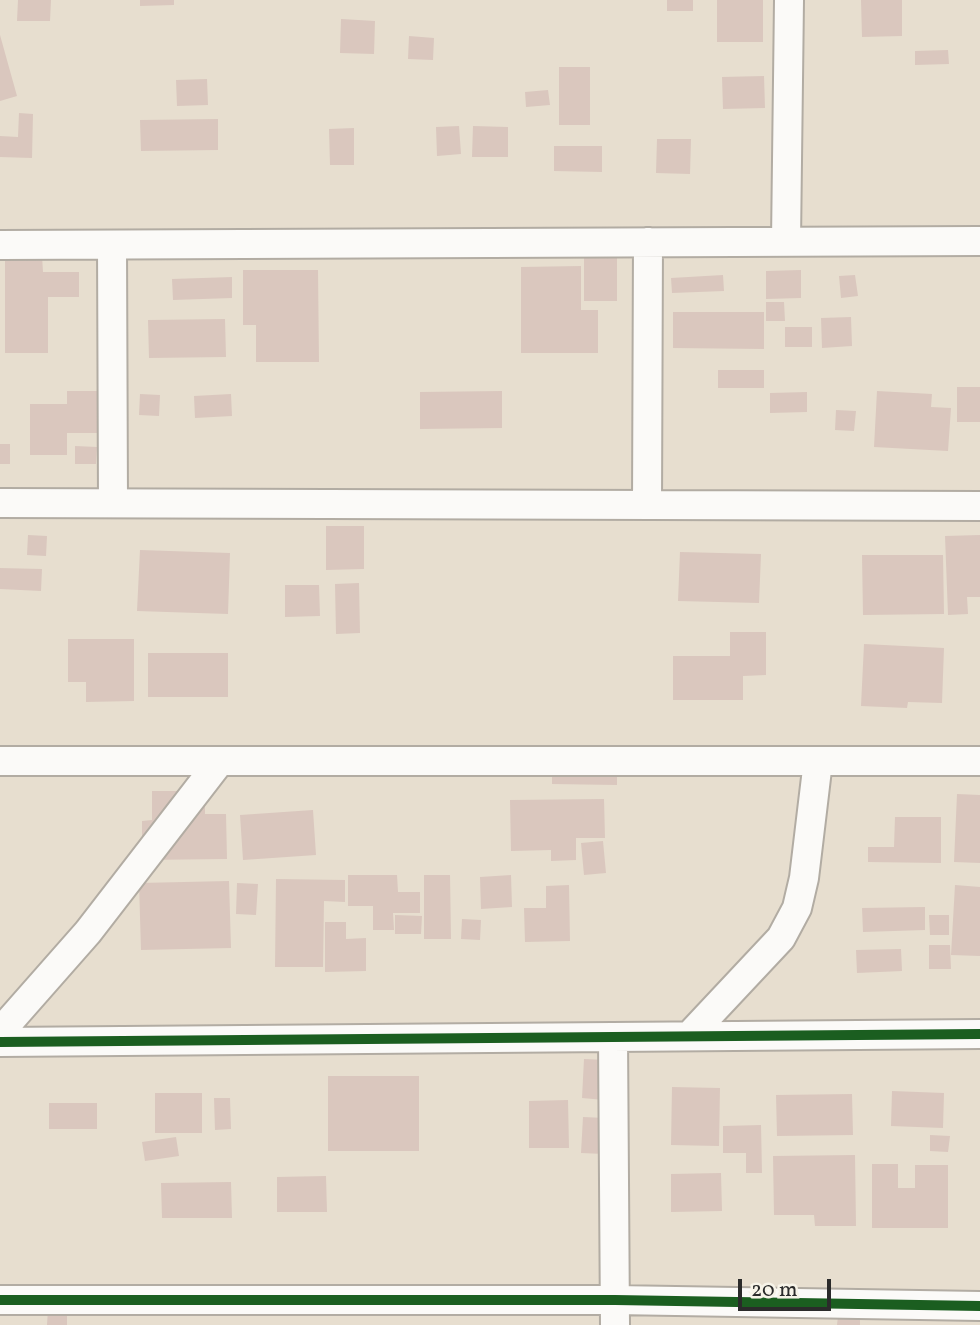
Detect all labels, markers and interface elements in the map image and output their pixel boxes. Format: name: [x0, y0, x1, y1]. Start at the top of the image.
scale bar: [742, 1266, 835, 1310]
text: 20 m: [751, 1276, 797, 1305]

